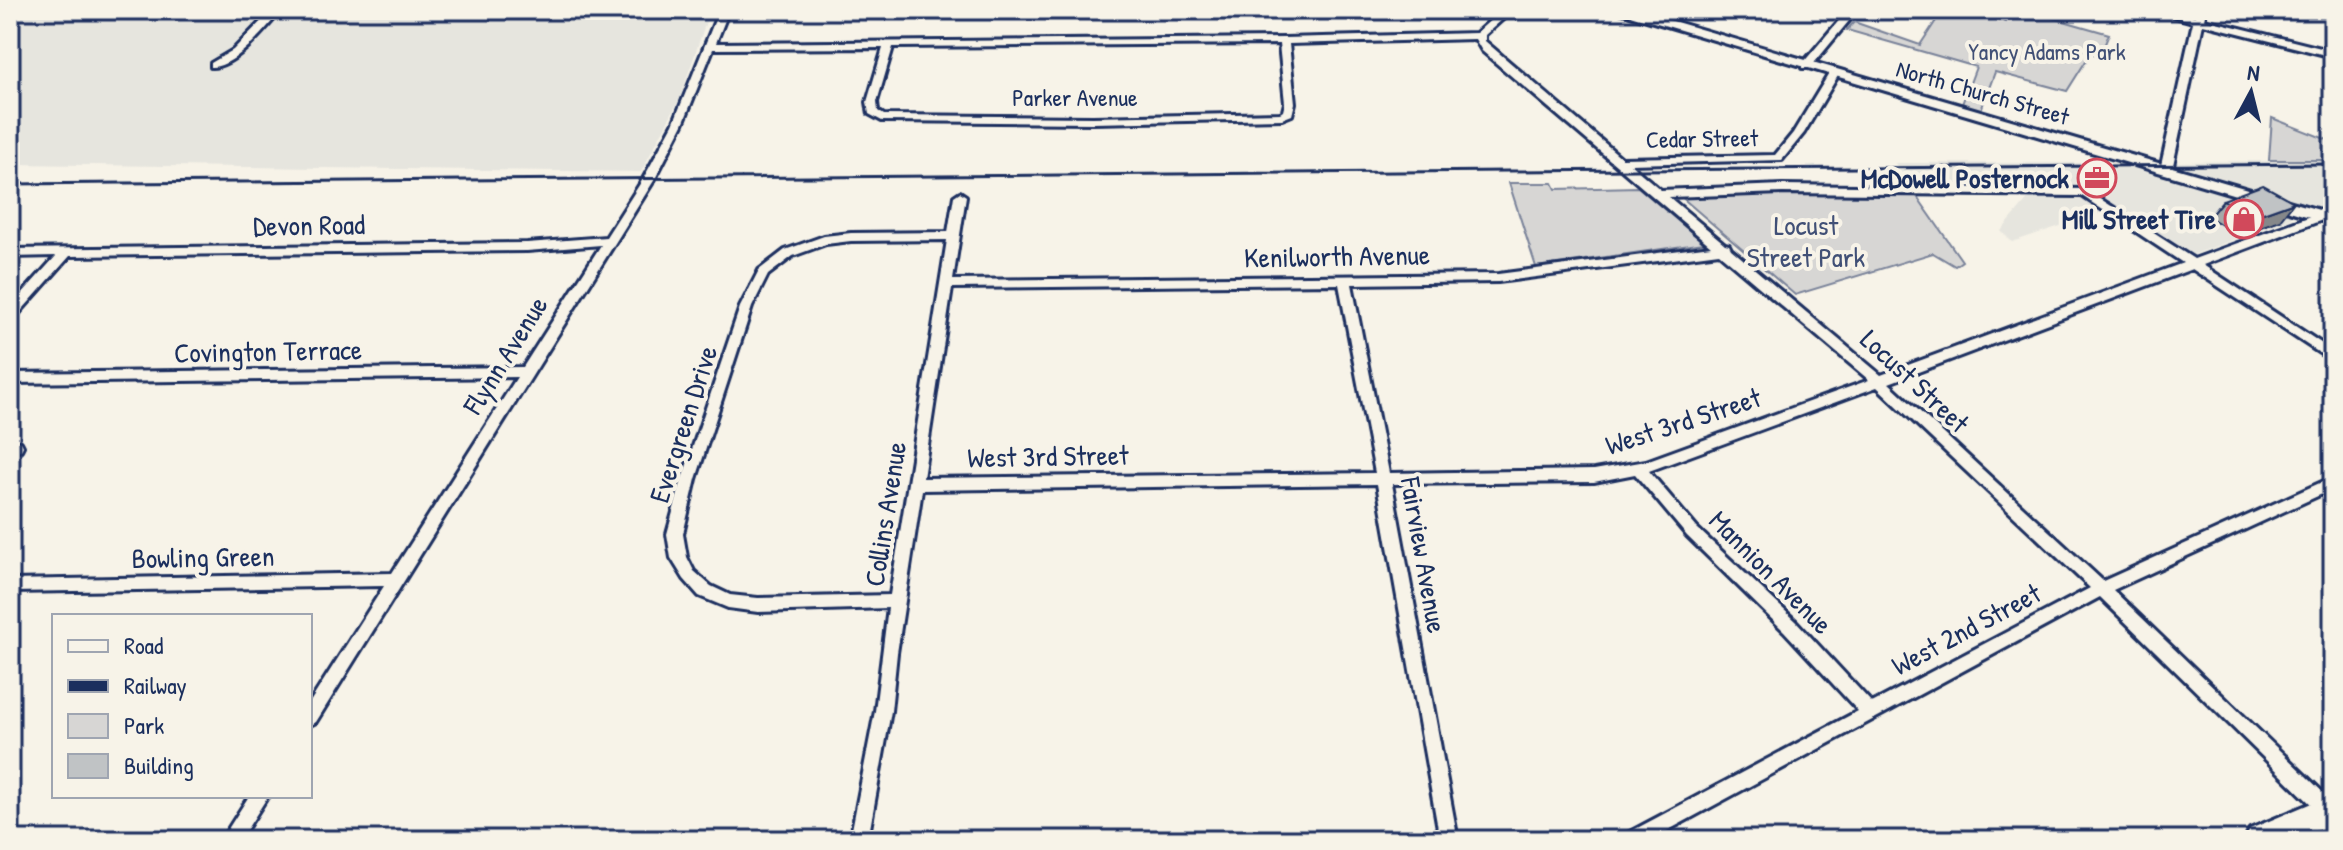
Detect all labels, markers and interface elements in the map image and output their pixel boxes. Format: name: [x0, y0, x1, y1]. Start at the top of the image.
park label: Yancy Adams Park: [1968, 35, 2126, 67]
street label: North Church Street: [1893, 52, 2074, 132]
north arrow: [2211, 52, 2291, 132]
text: N: [2246, 57, 2261, 88]
street label: Parker Avenue: [1012, 81, 1138, 113]
street label: Cedar Street: [1646, 121, 1759, 155]
office icon: McDowell Posternock: [2076, 157, 2118, 199]
place label: McDowell Posternock: [1861, 159, 2069, 197]
shop icon: Mill Street Tire: [2223, 198, 2265, 240]
place label: Mill Street Tire: [2062, 200, 2217, 238]
street label: Devon Road: [253, 205, 365, 245]
park label: Locust Street Park: [1747, 206, 1866, 276]
street label: Kenilworth Avenue: [1244, 235, 1430, 277]
street label: Flynn Avenue: [453, 289, 556, 422]
street label: Locust Street: [1852, 321, 1978, 441]
street label: Covington Terrace: [174, 330, 362, 372]
street label: Evergreen Drive: [640, 341, 726, 507]
street label: West 3rd Street: [1601, 378, 1766, 464]
street label: West 3rd Street: [967, 436, 1129, 476]
street label: Collins Avenue: [855, 439, 915, 589]
street label: Fairview Avenue: [1391, 473, 1456, 636]
street label: Mannion Avenue: [1701, 502, 1841, 642]
street label: Bowling Green: [131, 537, 275, 577]
street label: West 2nd Street: [1885, 574, 2047, 684]
legend: [52, 614, 312, 798]
text: Road: [124, 629, 163, 661]
text: Railway: [124, 669, 187, 701]
text: Park: [124, 709, 164, 741]
text: Building: [124, 749, 194, 781]

